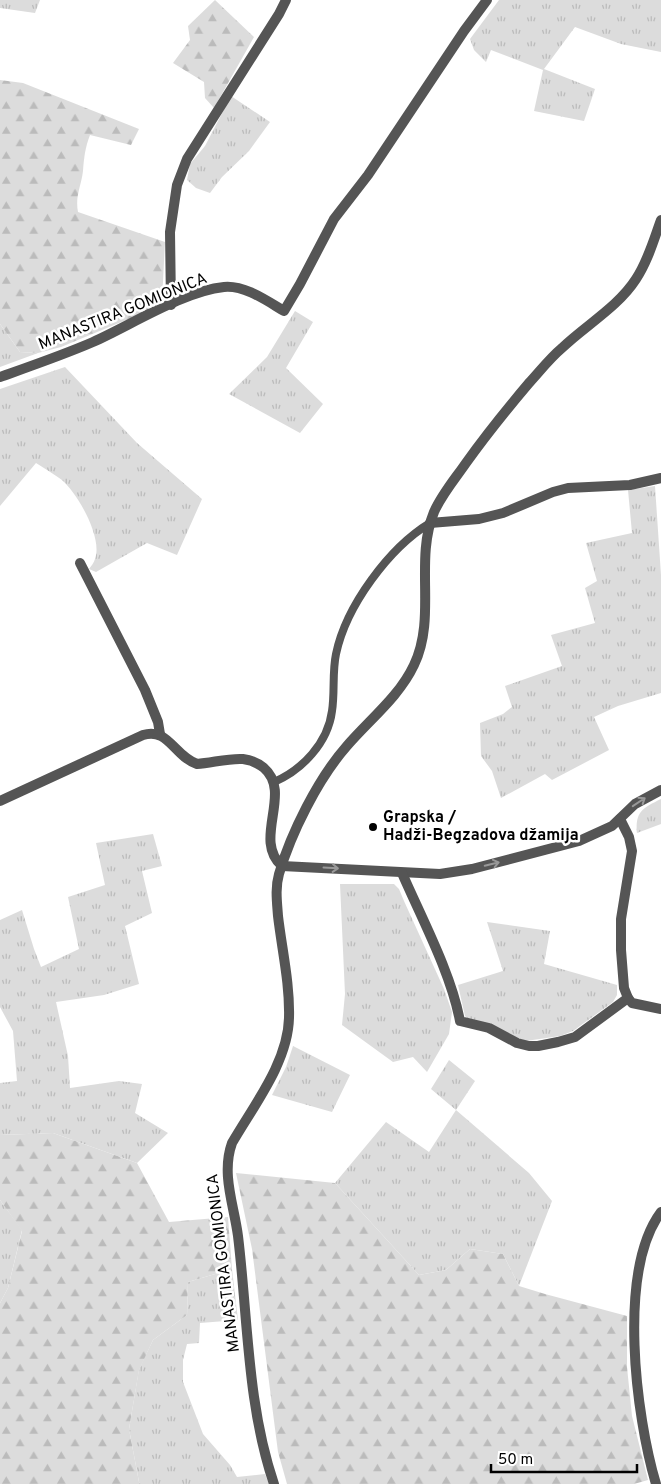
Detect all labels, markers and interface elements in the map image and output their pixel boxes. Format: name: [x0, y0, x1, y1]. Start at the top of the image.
street label: MANASTIRA GOMIONICA: [36, 269, 210, 355]
one-way arrow: [632, 797, 646, 807]
place label: Grapska / Hadži-Begzadova džamija: [383, 808, 579, 846]
marker: Grapska / Hadži-Begzadova džamija: [367, 821, 379, 833]
one-way arrow: [484, 859, 500, 868]
one-way arrow: [323, 863, 339, 872]
street label: MANASTIRA GOMIONICA: [203, 1172, 245, 1354]
scale bar: [491, 1442, 637, 1474]
text: 50 m: [498, 1451, 533, 1470]

